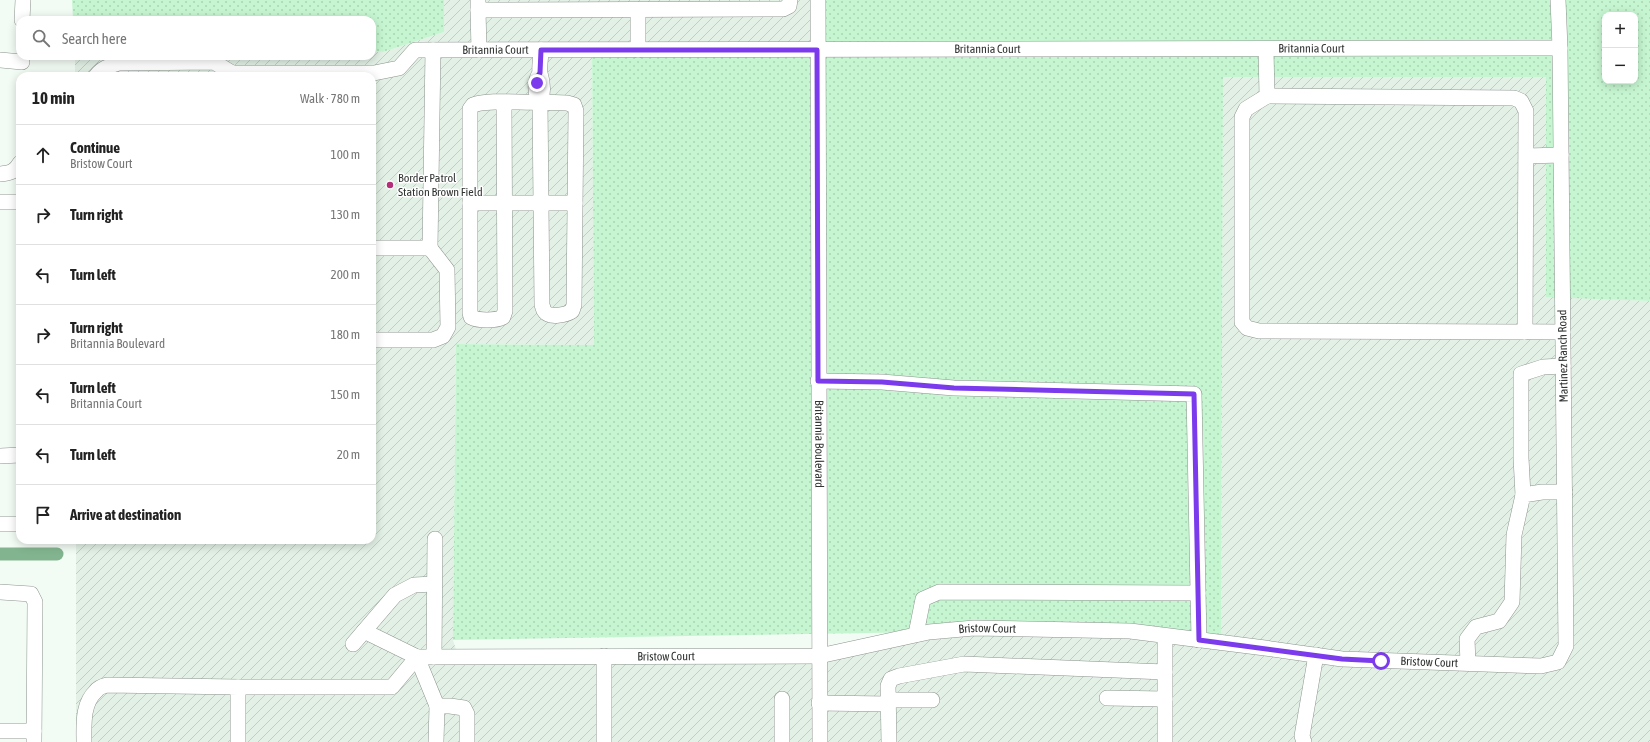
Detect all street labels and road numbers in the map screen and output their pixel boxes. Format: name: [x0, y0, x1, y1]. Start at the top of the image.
street label: Britannia Court: [1278, 41, 1345, 55]
street label: Britannia Court: [954, 42, 1021, 56]
street label: Britannia Court: [462, 43, 529, 57]
street label: Martinez Ranch Road: [1555, 310, 1571, 402]
street label: Britannia Boulevard: [812, 400, 826, 488]
street label: Bristow Court: [958, 621, 1017, 636]
street label: Bristow Court: [637, 649, 695, 663]
street label: Bristow Court: [1400, 654, 1459, 670]

